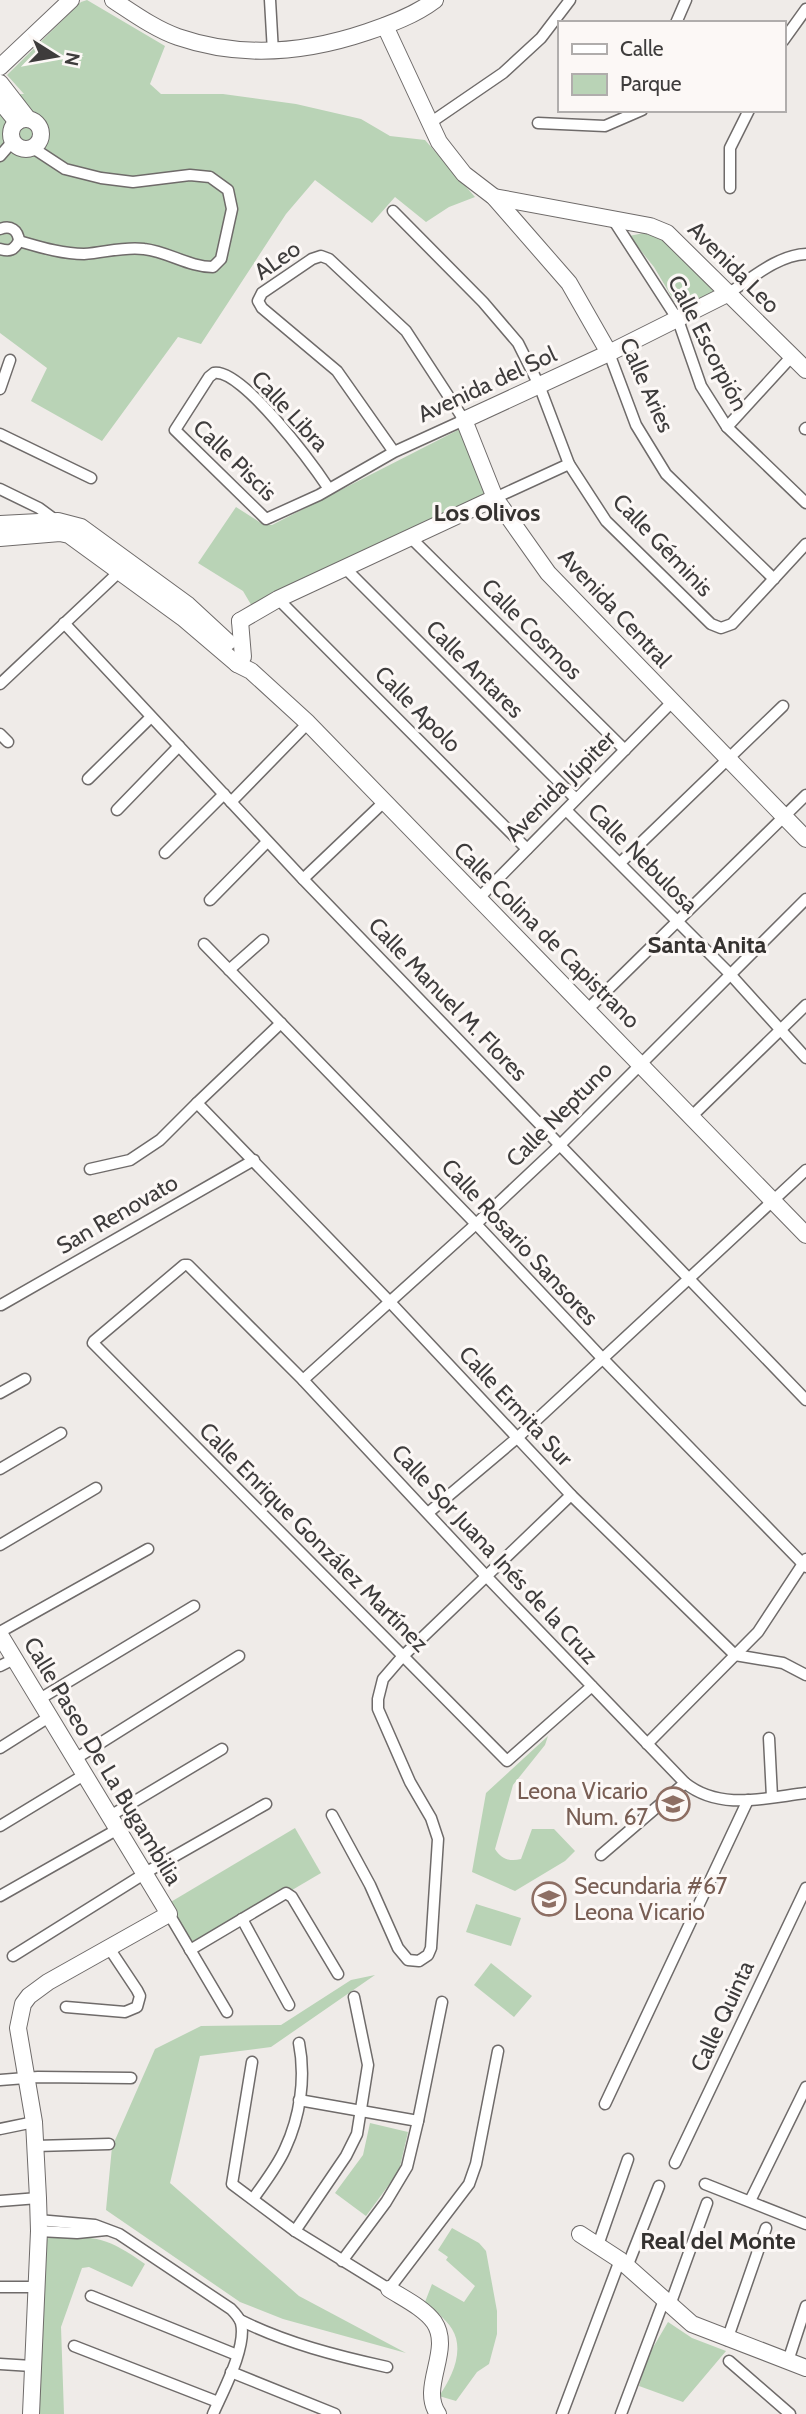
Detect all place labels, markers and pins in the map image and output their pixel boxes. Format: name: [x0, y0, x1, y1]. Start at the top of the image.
place label: Leona Vicario Num. 67: [517, 1777, 648, 1831]
school or university icon: Leona Vicario Num. 67: [654, 1785, 692, 1823]
place label: Secundaria #67 Leona Vicario: [574, 1872, 728, 1926]
school or university icon: Secundaria #67 Leona Vicario: [530, 1880, 568, 1918]

